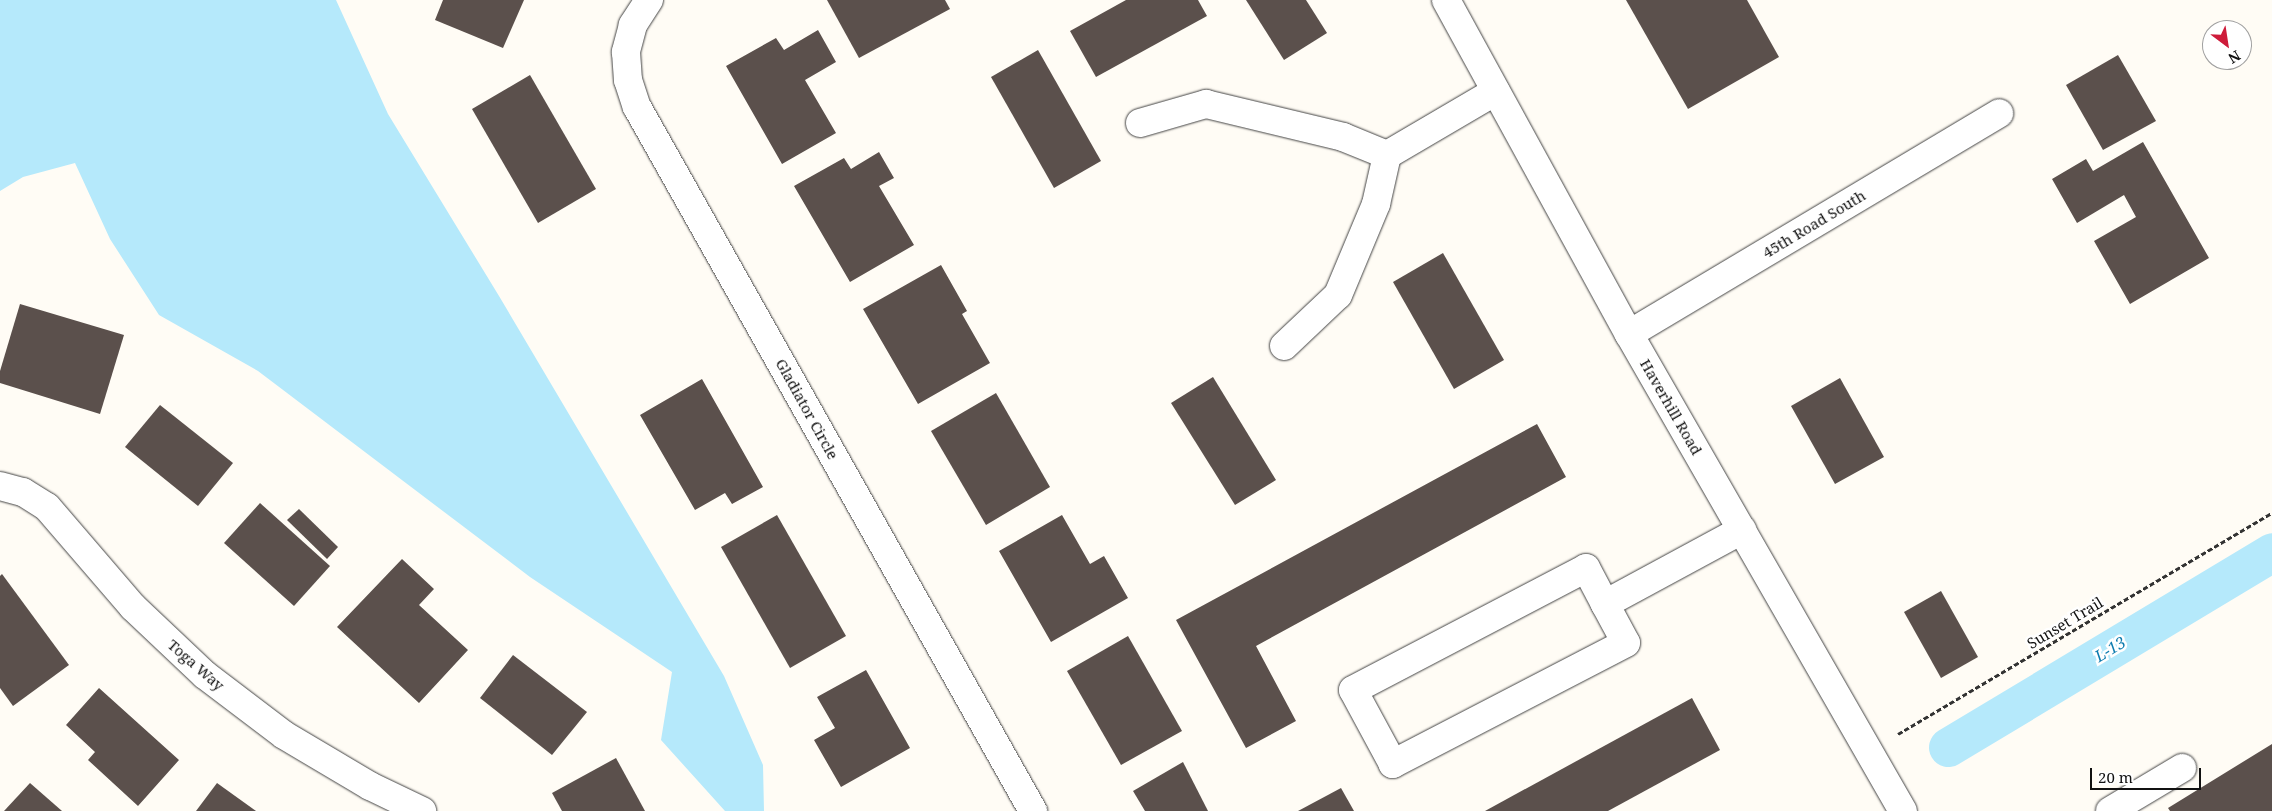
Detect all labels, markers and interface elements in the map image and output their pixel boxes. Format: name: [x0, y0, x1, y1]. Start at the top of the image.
north arrow: [2202, 20, 2252, 70]
text: N: [2225, 46, 2244, 68]
street label: 45th Road South: [1759, 186, 1869, 262]
street label: Gladiator Circle: [772, 356, 842, 462]
street label: Haverhill Road: [1636, 356, 1706, 458]
street label: Sunset Trail: [2024, 593, 2106, 653]
water label: L-13: [2091, 632, 2129, 666]
street label: Toga Way: [164, 636, 228, 694]
scale bar: [2092, 758, 2203, 790]
text: 20 m: [2098, 767, 2133, 787]

